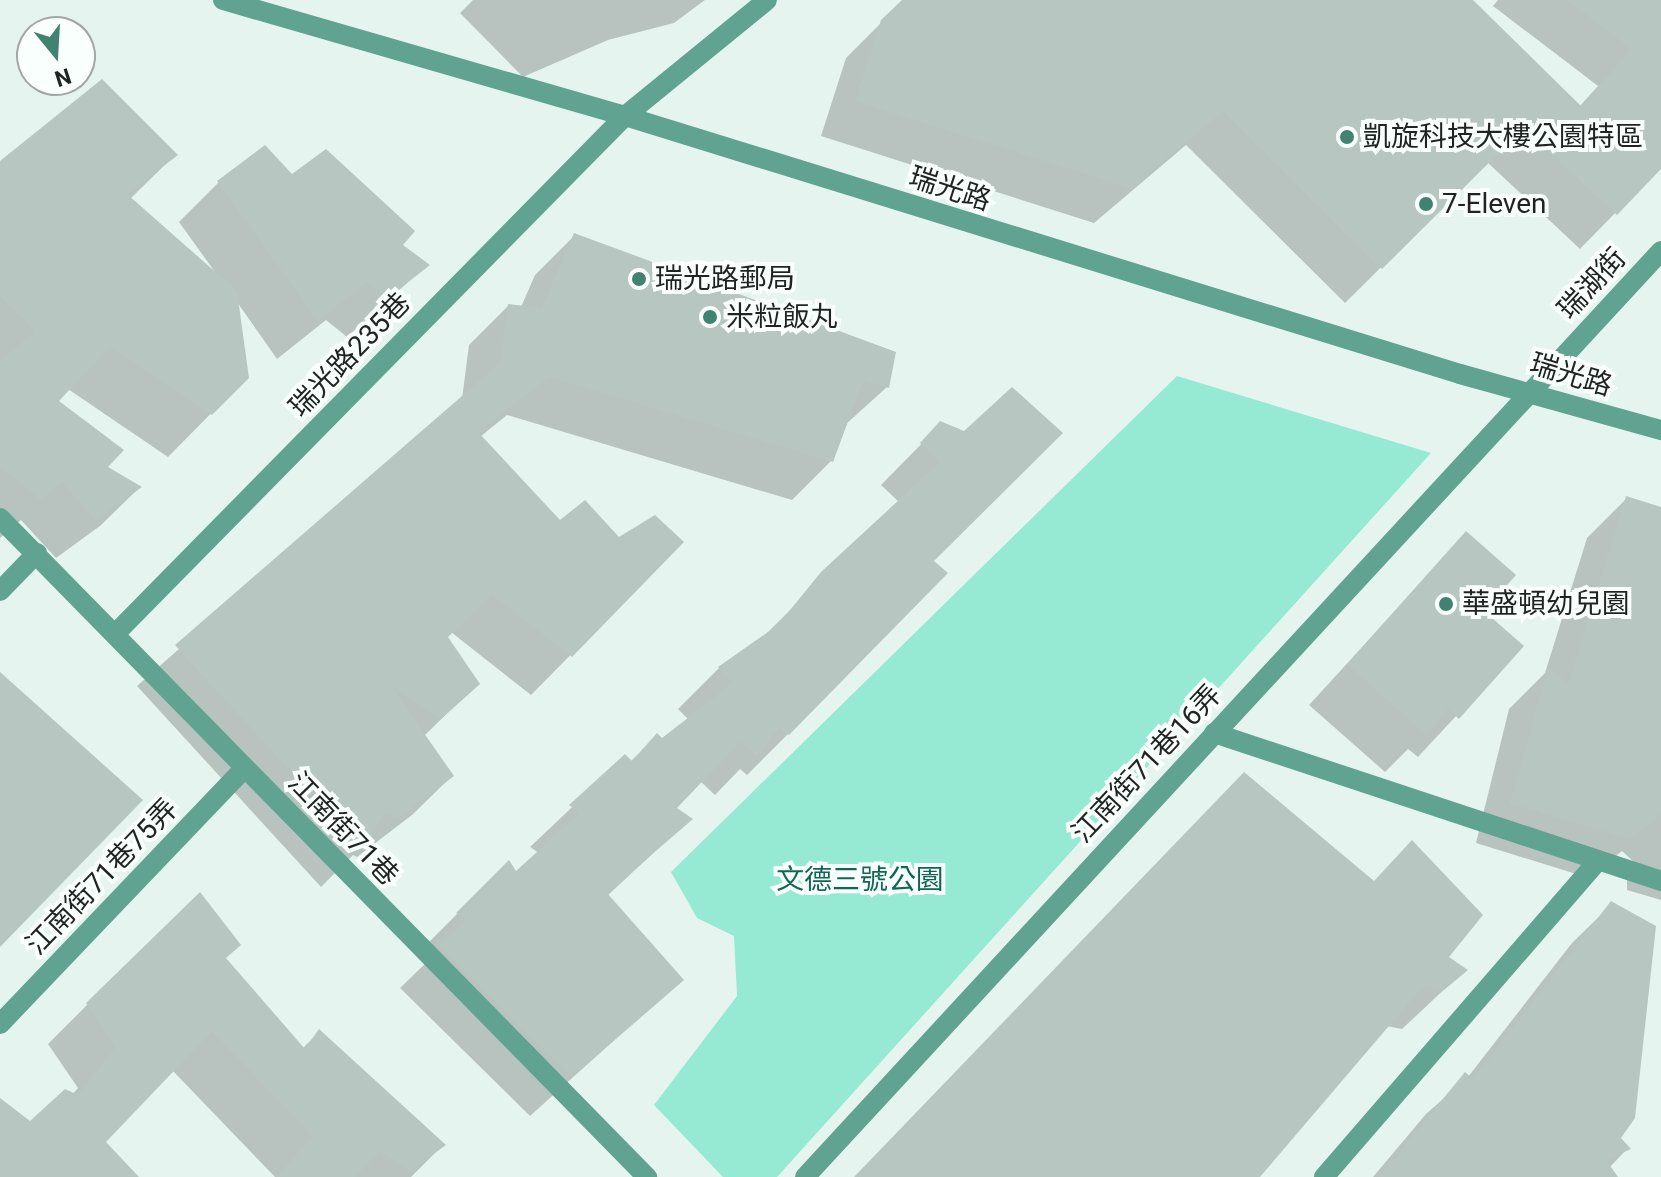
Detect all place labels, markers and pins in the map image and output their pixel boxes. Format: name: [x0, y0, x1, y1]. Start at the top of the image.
place label: 凱旋科技大樓公園特區: [1363, 120, 1643, 154]
marker: 凱旋科技大樓公園特區: [1338, 128, 1356, 146]
place label: 7-Eleven: [1442, 187, 1547, 221]
marker: 7-Eleven: [1417, 195, 1435, 213]
place label: 瑞光路郵局: [655, 262, 795, 296]
marker: 瑞光路郵局: [630, 270, 648, 288]
place label: 米粒飯丸: [726, 300, 838, 334]
marker: 米粒飯丸: [701, 308, 719, 326]
place label: 華盛頓幼兒園: [1462, 587, 1630, 621]
marker: 華盛頓幼兒園: [1437, 595, 1455, 613]

